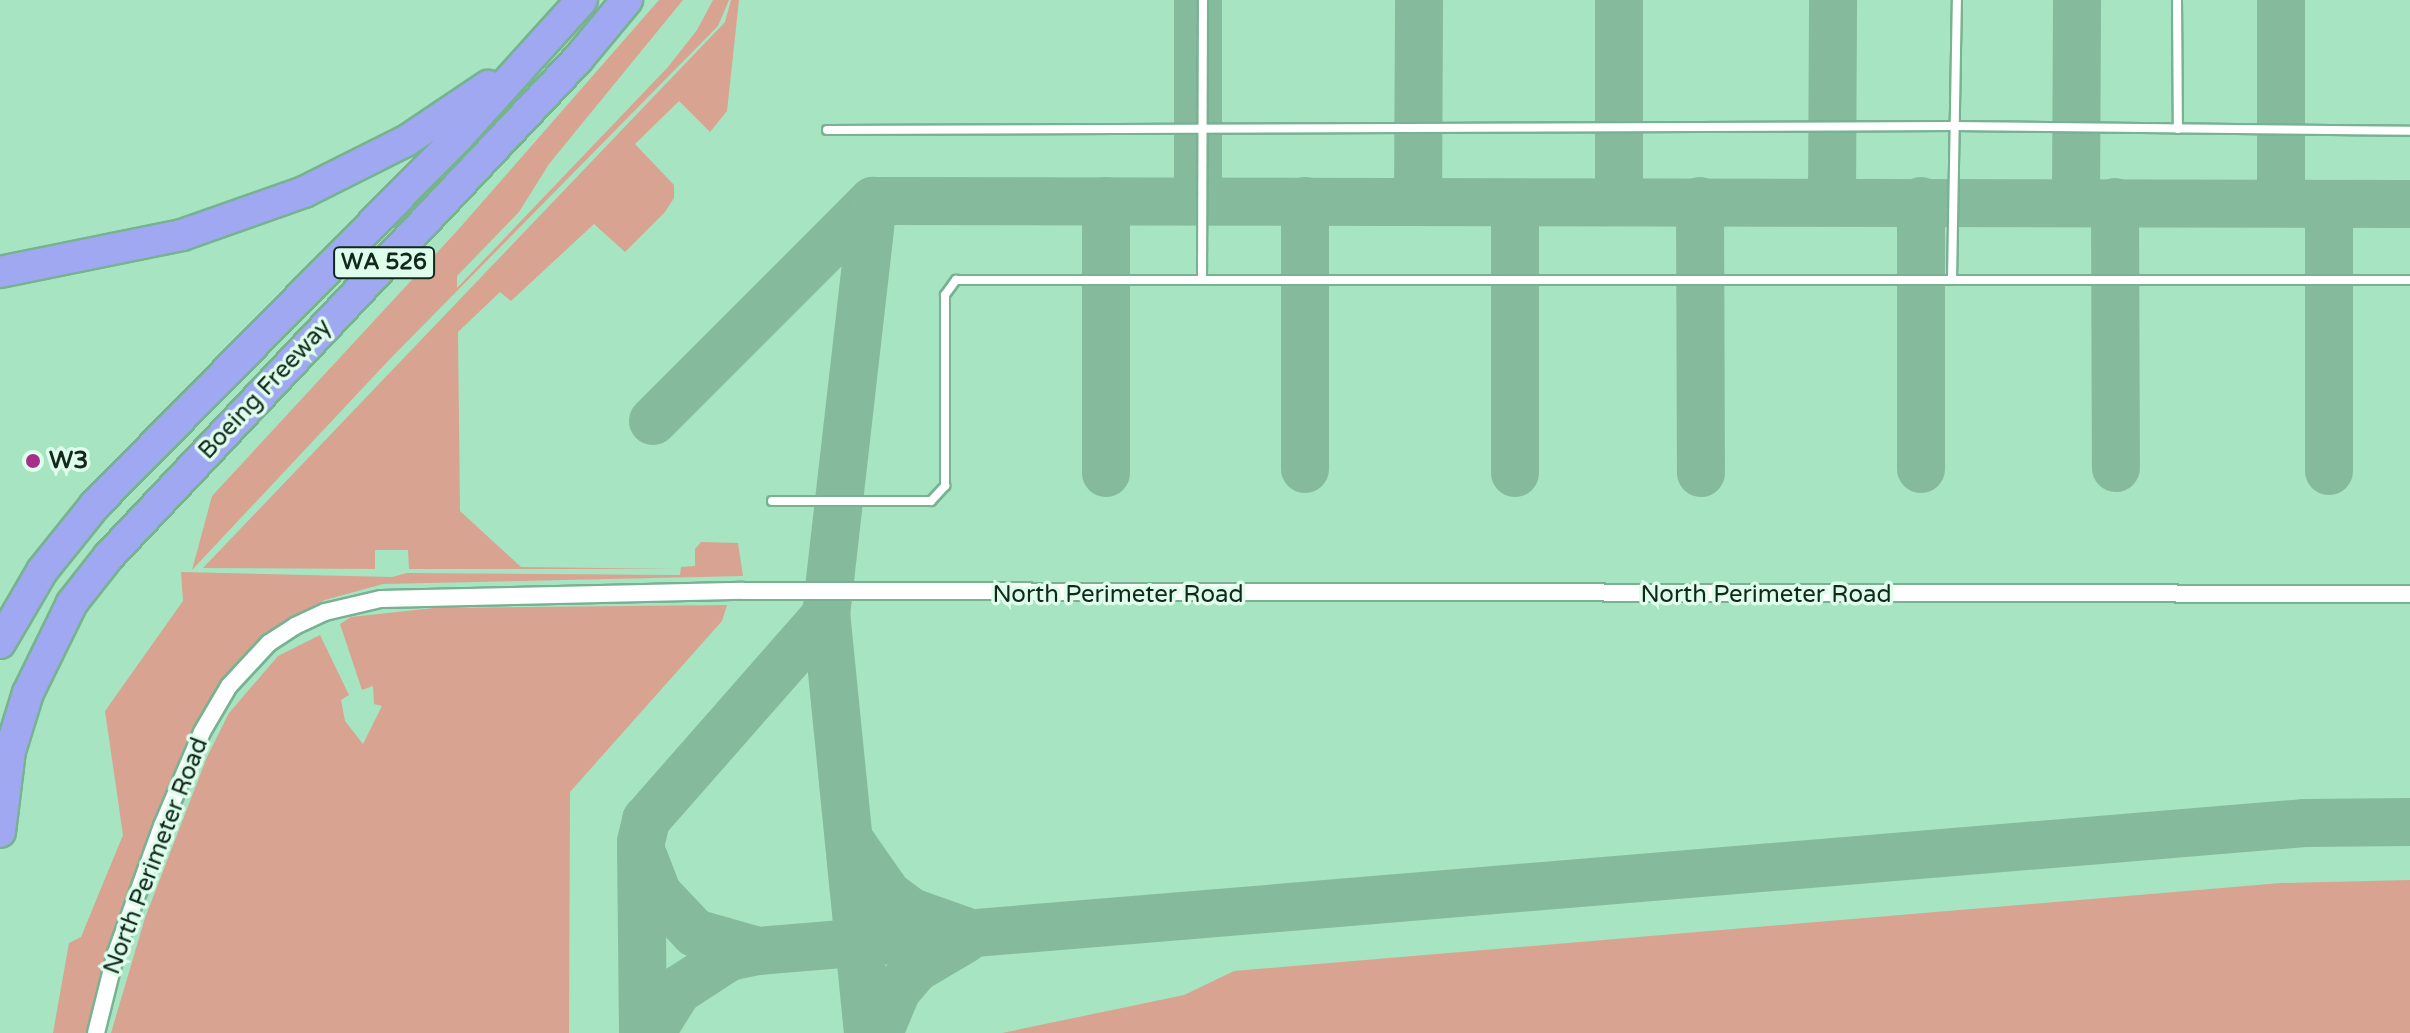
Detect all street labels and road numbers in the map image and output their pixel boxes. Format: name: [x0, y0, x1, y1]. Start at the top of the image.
road number: WA 526: [332, 245, 436, 281]
street label: Boeing Freeway: [193, 313, 337, 465]
street label: North Perimeter Road: [992, 581, 1244, 609]
street label: North Perimeter Road: [1640, 581, 1892, 609]
street label: North Perimeter Road: [98, 734, 214, 978]

